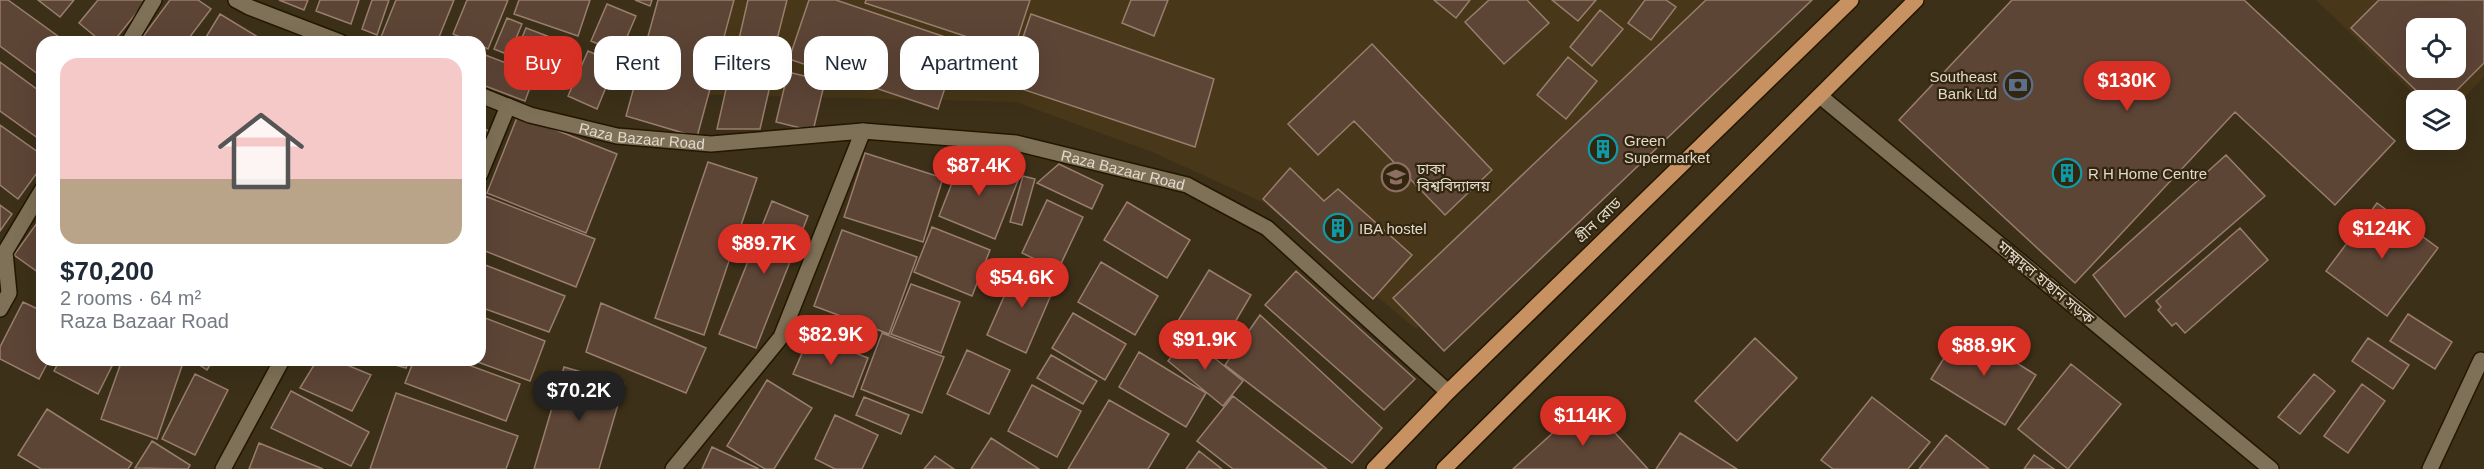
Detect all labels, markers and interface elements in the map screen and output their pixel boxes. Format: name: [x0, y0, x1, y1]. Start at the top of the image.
map controls: [2406, 18, 2466, 150]
button: locate: [2406, 18, 2466, 78]
chip: Buy: [504, 36, 582, 90]
chip: Rent: [594, 36, 681, 90]
chip: Filters: [693, 36, 792, 90]
chip: New: [804, 36, 888, 90]
chip: Apartment: [900, 36, 1039, 90]
pin: $130K: [2085, 61, 2169, 112]
place label: Southeast Bank Ltd: [1929, 68, 1998, 102]
bank icon: Southeast Bank Ltd: [2002, 69, 2034, 101]
text: $130K: [2098, 69, 2156, 91]
button: layers: [2406, 90, 2466, 150]
icon: home: [207, 97, 315, 205]
street label: Raza Bazaar Road: [577, 119, 705, 152]
place label: Green Supermarket: [1624, 132, 1711, 166]
building icon: Green Supermarket: [1587, 133, 1619, 165]
pin: $87.4K: [930, 146, 1028, 197]
street label: Raza Bazaar Road: [1060, 146, 1187, 193]
text: $87.4K: [947, 154, 1011, 176]
building icon: R H Home Centre: [2051, 157, 2083, 189]
place label: ঢাকা বিশ্ববিদ্যালয়: [1416, 160, 1490, 194]
school or university icon: ঢাকা বিশ্ববিদ্যালয়: [1380, 161, 1412, 193]
place label: R H Home Centre: [2088, 165, 2207, 182]
street label: গ্রীন রোড: [1572, 194, 1625, 246]
pin: $124K: [2340, 209, 2424, 260]
building icon: IBA hostel: [1322, 212, 1354, 244]
text: $124K: [2353, 217, 2411, 239]
place label: IBA hostel: [1359, 220, 1427, 237]
pin: $89.7K: [715, 224, 813, 275]
text: $89.7K: [732, 232, 796, 254]
street label: মাহ্মুদুল হাছান সড়ক: [1993, 236, 2098, 328]
text: $70,200: [60, 256, 154, 286]
pin: $54.6K: [973, 258, 1071, 309]
text: $54.6K: [990, 266, 1054, 288]
text: 2 rooms · 64 m²: [60, 287, 201, 309]
text: Raza Bazaar Road: [60, 310, 229, 332]
pin: $82.9K: [782, 315, 880, 366]
pin: $91.9K: [1156, 320, 1254, 371]
text: $82.9K: [799, 323, 863, 345]
pin: $88.9K: [1935, 326, 2033, 377]
text: $91.9K: [1173, 328, 1237, 350]
text: $88.9K: [1952, 334, 2016, 356]
pin: $70.2K: [530, 371, 628, 422]
text: $70.2K: [547, 379, 611, 401]
pin: $114K: [1541, 396, 1625, 447]
text: $114K: [1554, 404, 1612, 426]

